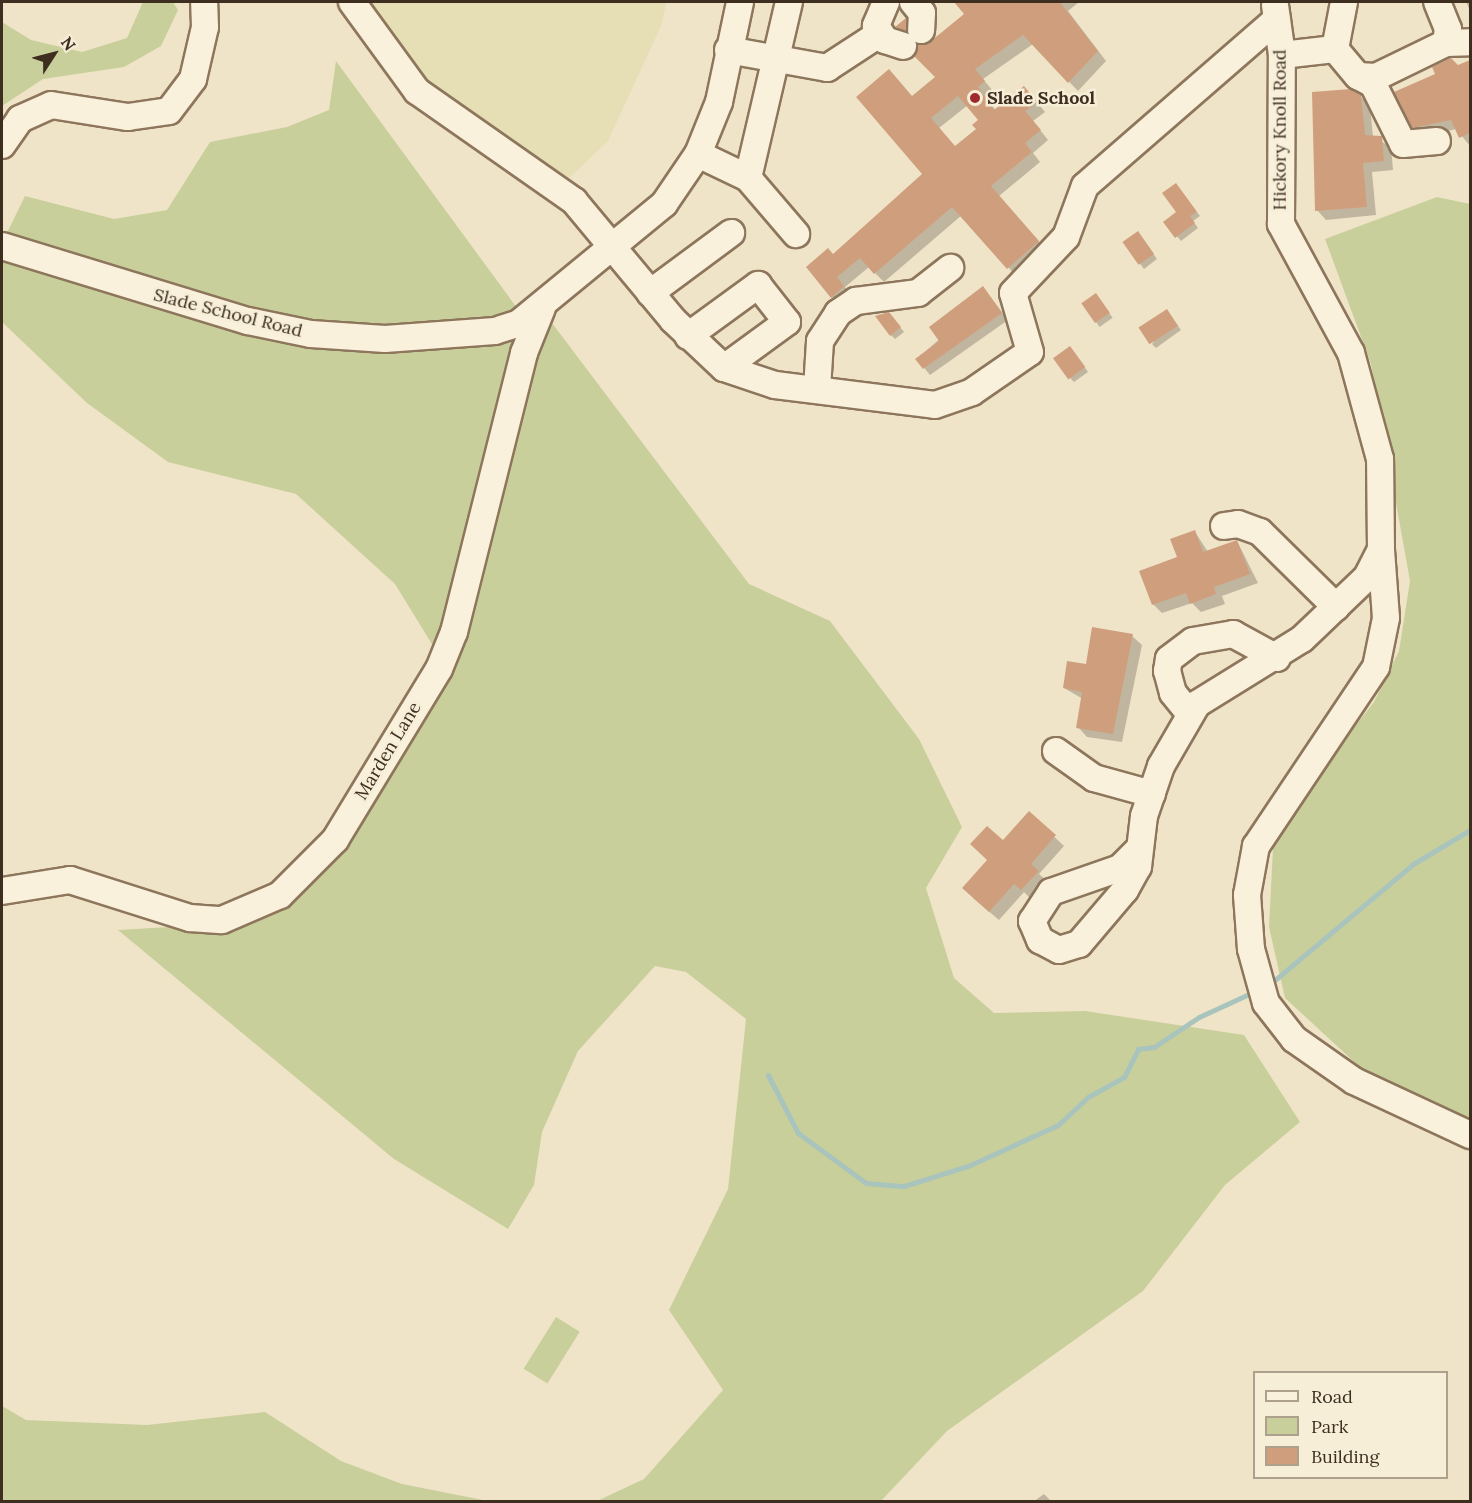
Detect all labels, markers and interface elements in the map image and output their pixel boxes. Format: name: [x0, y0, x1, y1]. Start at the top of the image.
north arrow: [24, 24, 84, 84]
text: N: [57, 33, 80, 54]
street label: Hickory Knoll Road: [1269, 50, 1291, 210]
place label: Slade School: [987, 87, 1095, 109]
marker: Slade School: [968, 91, 982, 105]
street label: Slade School Road: [151, 284, 305, 342]
street label: Marden Lane: [350, 698, 426, 804]
legend: [1253, 1371, 1448, 1479]
text: Road: [1311, 1385, 1353, 1408]
text: Park: [1311, 1415, 1348, 1438]
text: Building: [1311, 1445, 1379, 1468]

